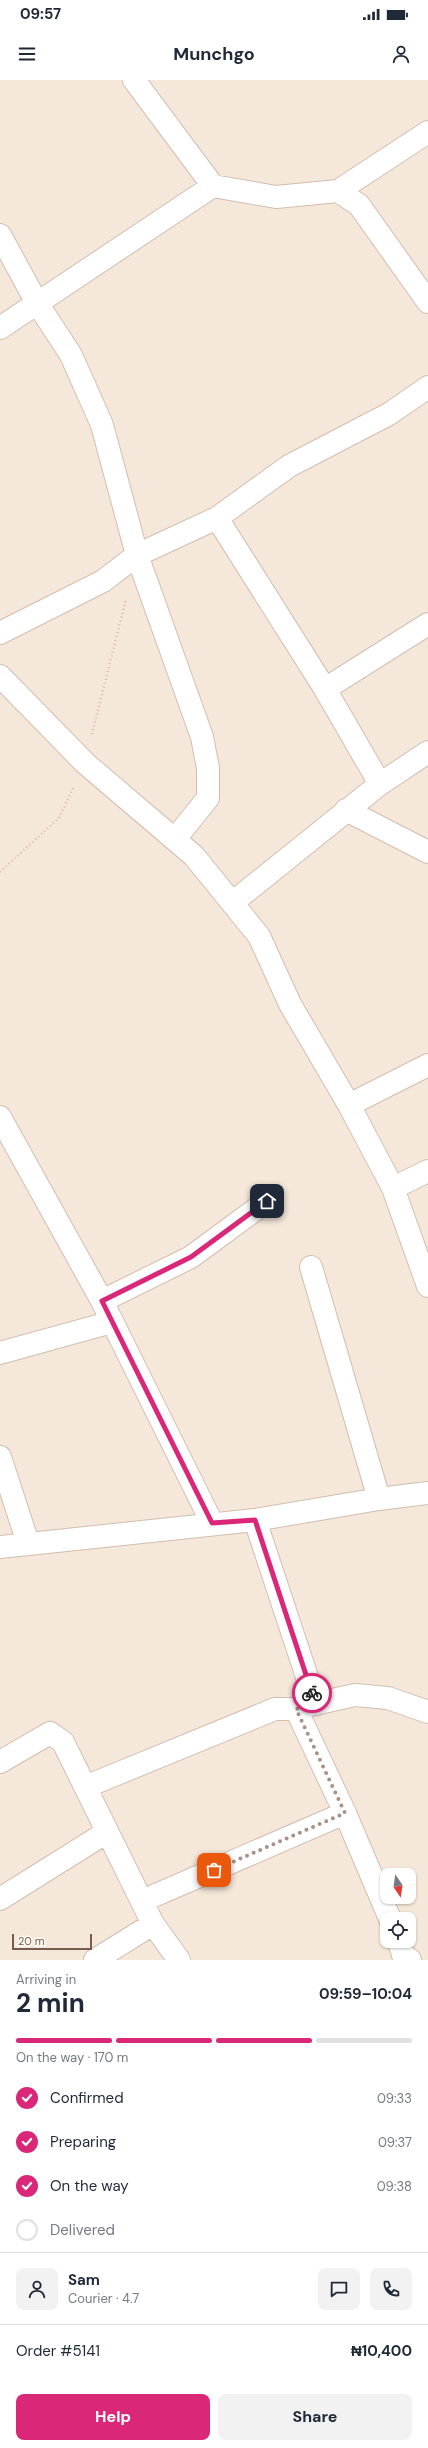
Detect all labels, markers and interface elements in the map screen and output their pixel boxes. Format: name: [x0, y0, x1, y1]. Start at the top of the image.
text: 09:57: [20, 4, 61, 24]
text: Munchgo: [173, 42, 255, 66]
icon: menu: [16, 43, 38, 65]
icon: person: [390, 43, 412, 65]
pin: [250, 1184, 284, 1218]
icon: home: [256, 1190, 278, 1212]
courier: [292, 1673, 332, 1713]
icon: bike: [301, 1682, 323, 1704]
pin: [197, 1853, 231, 1887]
icon: bag: [203, 1859, 225, 1881]
north arrow: [380, 1868, 416, 1904]
map controls: [380, 1868, 416, 1948]
button: locate: [380, 1912, 416, 1948]
scale bar: [12, 1932, 92, 1951]
text: 20 m: [18, 1934, 44, 1948]
text: Arriving in: [16, 1971, 76, 1988]
text: 09:59–10:04: [319, 1984, 412, 2004]
text: 2 min: [16, 1986, 85, 2020]
text: On the way · 170 m: [16, 2049, 128, 2066]
icon: check: [16, 2087, 38, 2109]
text: Confirmed: [50, 2088, 124, 2108]
text: 09:33: [377, 2090, 412, 2107]
icon: check: [16, 2131, 38, 2153]
text: Preparing: [50, 2132, 116, 2152]
text: 09:37: [378, 2134, 412, 2151]
icon: check: [16, 2175, 38, 2197]
text: On the way: [50, 2176, 129, 2196]
text: 09:38: [377, 2178, 412, 2195]
text: Delivered: [50, 2220, 115, 2240]
button: person: [16, 2268, 58, 2310]
button: chat: [318, 2268, 360, 2310]
button: phone: [370, 2268, 412, 2310]
text: Sam: [68, 2270, 100, 2290]
text: Courier · 4.7: [68, 2290, 139, 2307]
text: Order #5141: [16, 2341, 100, 2361]
text: ₦10,400: [351, 2341, 412, 2361]
button: Help: [16, 2394, 210, 2440]
button: Share: [218, 2394, 412, 2440]

